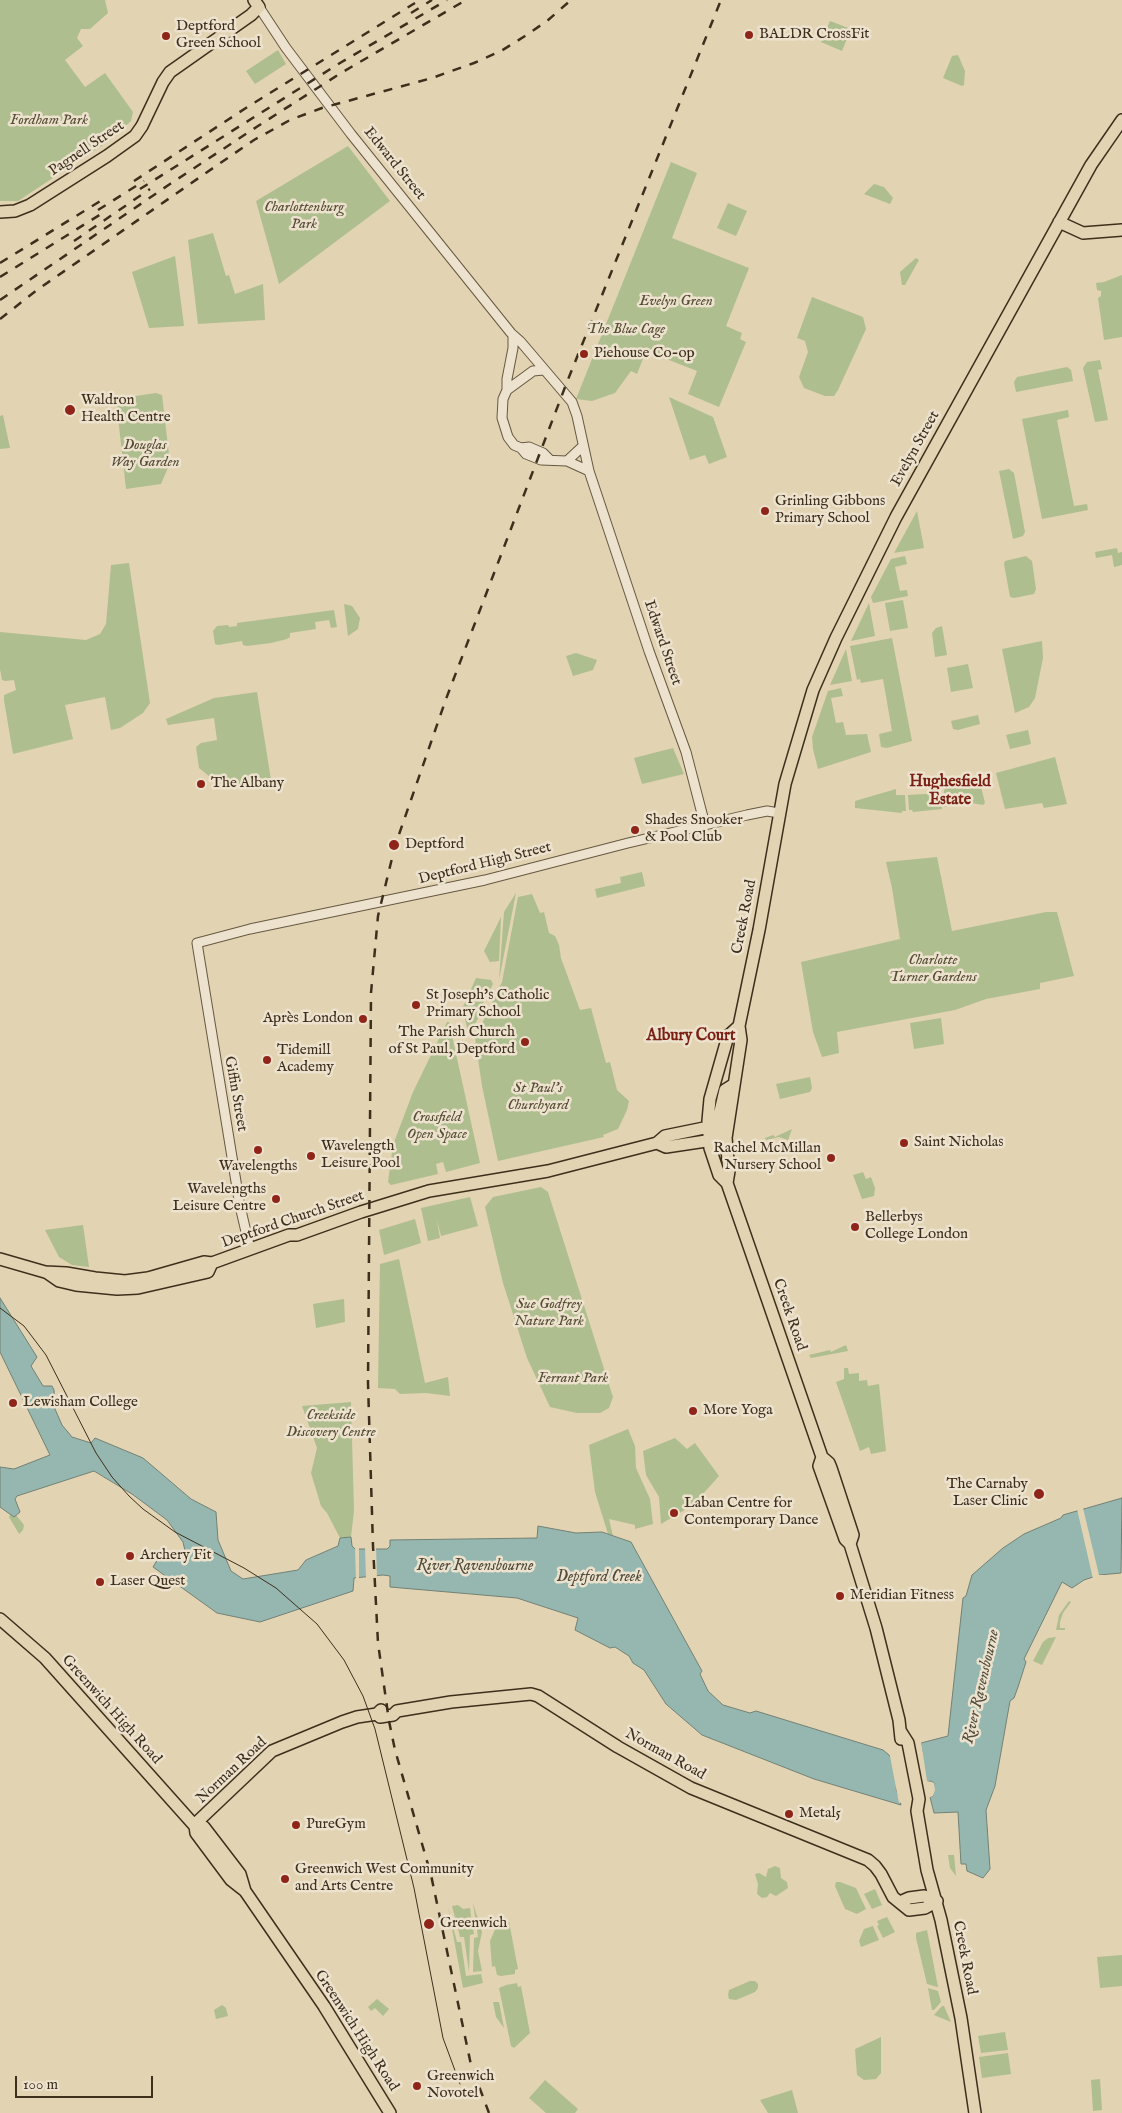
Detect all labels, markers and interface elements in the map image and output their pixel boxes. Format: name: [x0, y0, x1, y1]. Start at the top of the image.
place label: Deptford Green School: [176, 18, 261, 53]
place label: BALDR CrossFit: [759, 26, 870, 44]
marker: BALDR CrossFit: [743, 29, 755, 41]
marker: Deptford Green School: [160, 30, 172, 42]
park label: Fordham Park: [10, 112, 88, 130]
street label: Pagnell Street: [46, 117, 128, 181]
street label: Edward Street: [359, 124, 429, 204]
park label: Charlottenburg Park: [264, 199, 344, 234]
park label: Evelyn Green: [639, 293, 713, 311]
park label: The Blue Cage: [587, 321, 665, 339]
place label: Piehouse Co-op: [594, 345, 695, 363]
marker: Piehouse Co-op: [578, 348, 590, 360]
place label: Waldron Health Centre: [81, 392, 171, 427]
marker: Waldron Health Centre: [63, 403, 77, 417]
street label: Evelyn Street: [888, 408, 944, 490]
park label: Douglas Way Garden: [110, 437, 180, 472]
place label: Grinling Gibbons Primary School: [775, 493, 885, 528]
marker: Grinling Gibbons Primary School: [759, 505, 771, 517]
street label: Edward Street: [639, 598, 685, 688]
district label: Hughesfield Estate: [909, 773, 991, 811]
place label: The Albany: [211, 775, 284, 793]
marker: The Albany: [195, 778, 207, 790]
place label: Shades Snooker & Pool Club: [645, 812, 743, 847]
marker: Shades Snooker & Pool Club: [629, 824, 641, 836]
place label: Deptford: [405, 836, 464, 854]
marker: Deptford: [387, 838, 401, 852]
street label: Deptford High Street: [417, 839, 553, 889]
street label: Creek Road: [729, 878, 761, 956]
park label: Charlotte Turner Gardens: [889, 952, 977, 987]
place label: St Joseph's Catholic Primary School: [426, 987, 550, 1022]
marker: St Joseph's Catholic Primary School: [410, 999, 422, 1011]
place label: Après London: [263, 1010, 353, 1028]
marker: Après London: [357, 1013, 369, 1025]
place label: The Parish Church of St Paul, Deptford: [389, 1024, 515, 1059]
district label: Albury Court: [647, 1027, 735, 1047]
marker: The Parish Church of St Paul, Deptford: [519, 1036, 531, 1048]
place label: Tidemill Academy: [277, 1042, 334, 1077]
marker: Tidemill Academy: [261, 1054, 273, 1066]
street label: Giffin Street: [220, 1055, 250, 1133]
park label: St Paul's Churchyard: [508, 1080, 568, 1115]
park label: Crossfield Open Space: [407, 1109, 467, 1144]
place label: Saint Nicholas: [914, 1134, 1004, 1152]
marker: Saint Nicholas: [898, 1137, 910, 1149]
place label: Wavelength Leisure Pool: [321, 1138, 400, 1173]
place label: Rachel McMillan Nursery School: [713, 1140, 821, 1175]
marker: Wavelengths: [252, 1144, 264, 1156]
marker: Wavelength Leisure Pool: [305, 1150, 317, 1162]
marker: Rachel McMillan Nursery School: [825, 1152, 837, 1164]
place label: Wavelengths: [219, 1158, 297, 1176]
place label: Wavelengths Leisure Centre: [172, 1181, 266, 1216]
street label: Deptford Church Street: [220, 1187, 366, 1253]
marker: Wavelengths Leisure Centre: [270, 1193, 282, 1205]
place label: Bellerbys College London: [865, 1209, 968, 1244]
marker: Bellerbys College London: [849, 1221, 861, 1233]
street label: Creek Road: [768, 1277, 810, 1353]
park label: Sue Godfrey Nature Park: [514, 1296, 584, 1331]
park label: Ferrant Park: [538, 1370, 608, 1388]
place label: Lewisham College: [23, 1394, 138, 1412]
marker: Lewisham College: [7, 1397, 19, 1409]
place label: More Yoga: [703, 1402, 773, 1420]
marker: More Yoga: [687, 1405, 699, 1417]
park label: Creekside Discovery Centre: [286, 1407, 376, 1442]
place label: The Carnaby Laser Clinic: [946, 1476, 1028, 1511]
marker: The Carnaby Laser Clinic: [1032, 1487, 1046, 1501]
place label: Laban Centre for Contemporary Dance: [684, 1495, 818, 1530]
marker: Laban Centre for Contemporary Dance: [668, 1507, 680, 1519]
place label: Archery Fit: [140, 1547, 212, 1565]
marker: Archery Fit: [124, 1550, 136, 1562]
water label: River Ravensbourne: [417, 1557, 533, 1577]
water label: Deptford Creek: [556, 1568, 642, 1588]
place label: Laser Quest: [110, 1573, 185, 1591]
marker: Laser Quest: [94, 1576, 106, 1588]
place label: Meridian Fitness: [850, 1587, 954, 1605]
marker: Meridian Fitness: [834, 1590, 846, 1602]
water label: River Ravensbourne: [960, 1628, 1004, 1746]
street label: Greenwich High Road: [57, 1652, 165, 1768]
street label: Norman Road: [622, 1725, 708, 1785]
street label: Norman Road: [193, 1734, 271, 1808]
place label: Metal5: [799, 1805, 841, 1823]
marker: Metal5: [783, 1808, 795, 1820]
place label: PureGym: [306, 1816, 366, 1834]
marker: PureGym: [290, 1819, 302, 1831]
place label: Greenwich West Community and Arts Centre: [295, 1861, 474, 1896]
marker: Greenwich West Community and Arts Centre: [279, 1873, 291, 1885]
place label: Greenwich: [440, 1915, 507, 1933]
marker: Greenwich: [422, 1917, 436, 1931]
street label: Creek Road: [948, 1919, 980, 1997]
street label: Greenwich High Road: [310, 1967, 402, 2095]
scale bar: [18, 2066, 155, 2098]
place label: Greenwich Novotel: [427, 2068, 494, 2103]
text: 100 m: [23, 2075, 58, 2094]
marker: Greenwich Novotel: [411, 2080, 423, 2092]

